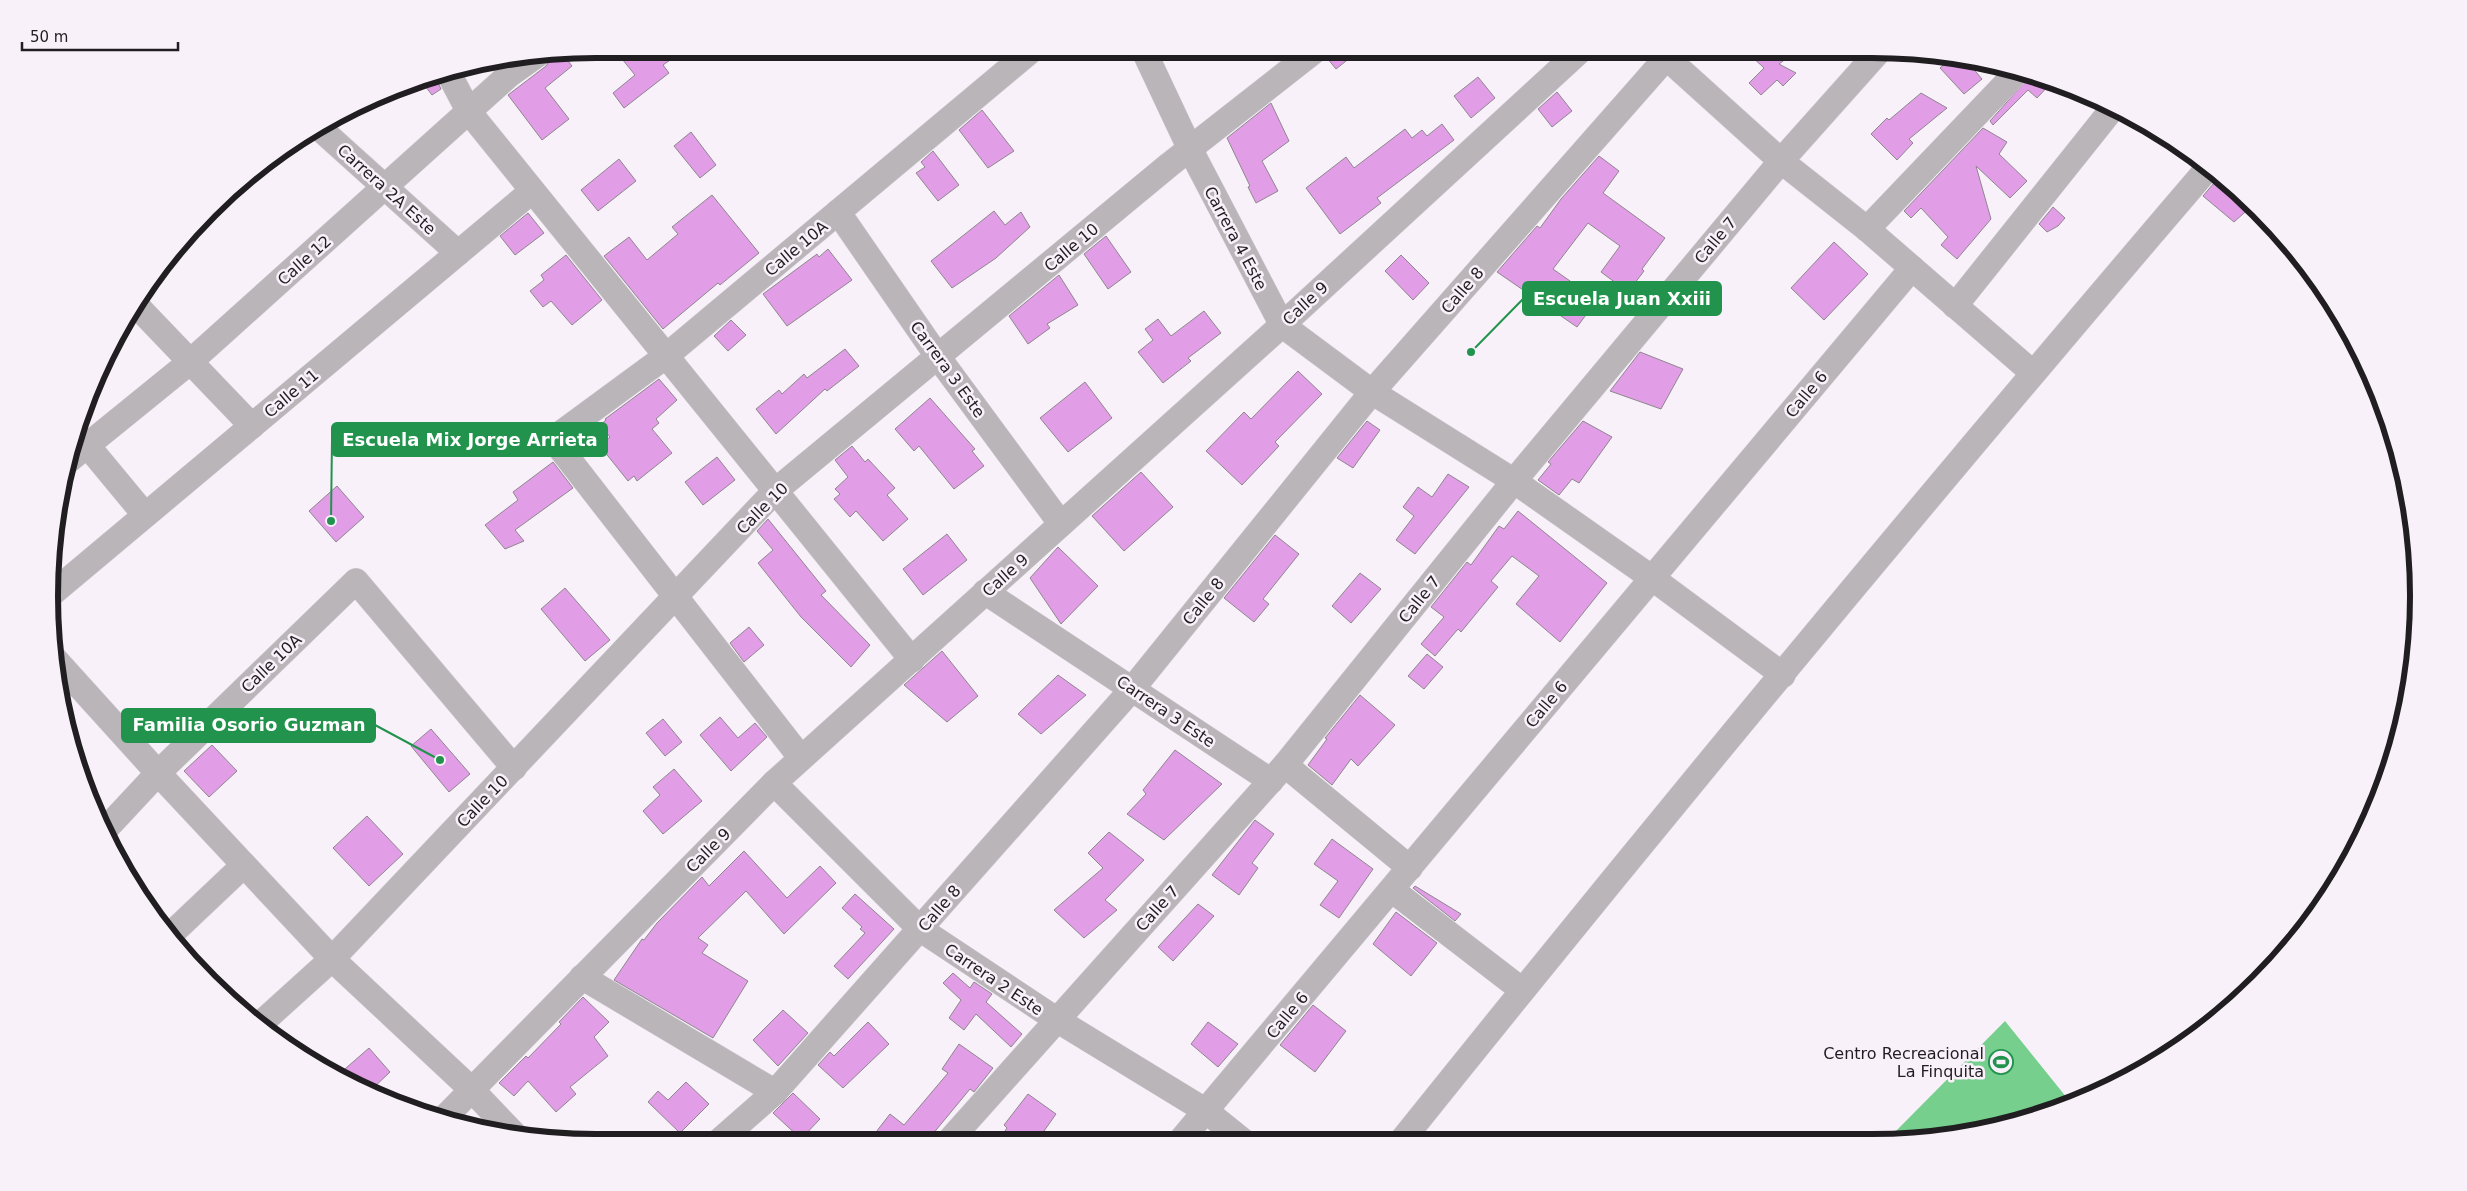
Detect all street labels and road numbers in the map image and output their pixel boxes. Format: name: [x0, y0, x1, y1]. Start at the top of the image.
street label: Carrera 2A Este: [334, 140, 440, 238]
street label: Carrera 4 Este: [1200, 183, 1271, 293]
street label: Calle 7: [1690, 213, 1740, 267]
street label: Calle 10A: [761, 217, 832, 280]
street label: Calle 10: [1040, 219, 1102, 276]
street label: Calle 12: [274, 232, 335, 289]
street label: Calle 8: [1437, 263, 1488, 317]
street label: Calle 9: [1279, 278, 1332, 329]
street label: Carrera 3 Este: [906, 317, 989, 421]
street label: Calle 11: [260, 365, 322, 422]
street label: Calle 6: [1781, 367, 1831, 421]
street label: Calle 10: [733, 479, 792, 538]
street label: Calle 9: [979, 550, 1032, 601]
street label: Calle 7: [1395, 572, 1444, 627]
street label: Calle 8: [1179, 574, 1228, 629]
street label: Calle 10A: [237, 630, 305, 697]
street label: Carrera 3 Este: [1113, 671, 1219, 751]
street label: Calle 6: [1521, 677, 1571, 731]
street label: Calle 10: [453, 771, 512, 831]
street label: Calle 9: [682, 824, 735, 877]
street label: Calle 8: [914, 881, 965, 935]
street label: Calle 7: [1132, 882, 1183, 935]
street label: Carrera 2 Este: [941, 939, 1047, 1019]
street label: Calle 6: [1262, 988, 1312, 1042]

